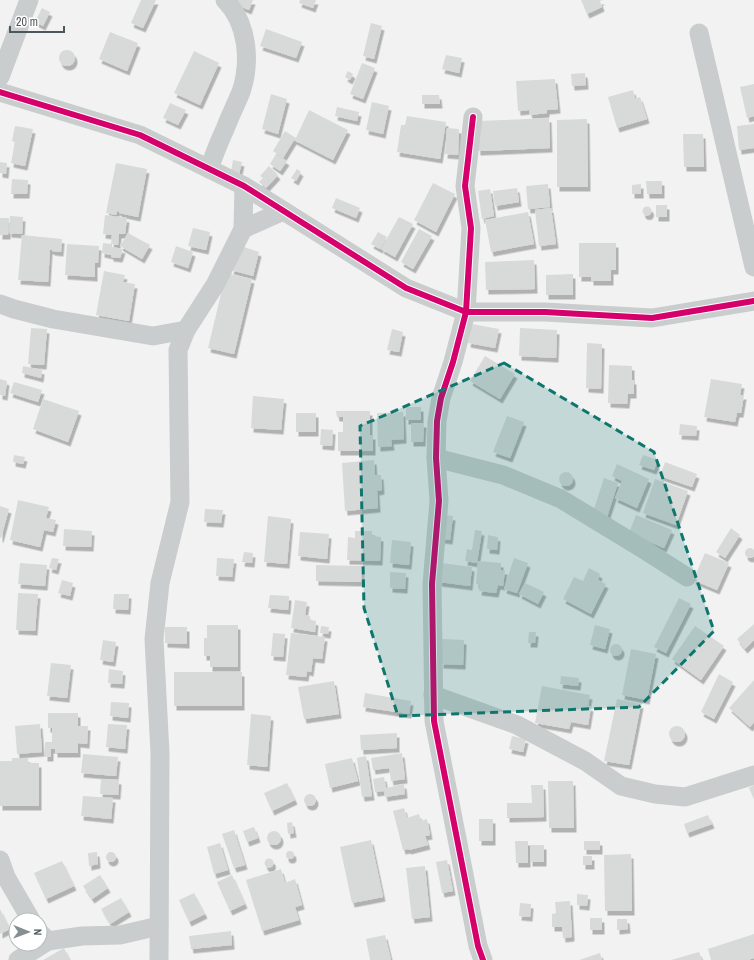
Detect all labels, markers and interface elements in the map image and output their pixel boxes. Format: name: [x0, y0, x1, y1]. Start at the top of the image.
scale bar: [10, 8, 64, 34]
text: 20 m: [16, 14, 38, 30]
north arrow: [8, 912, 48, 952]
text: N: [31, 929, 45, 936]

